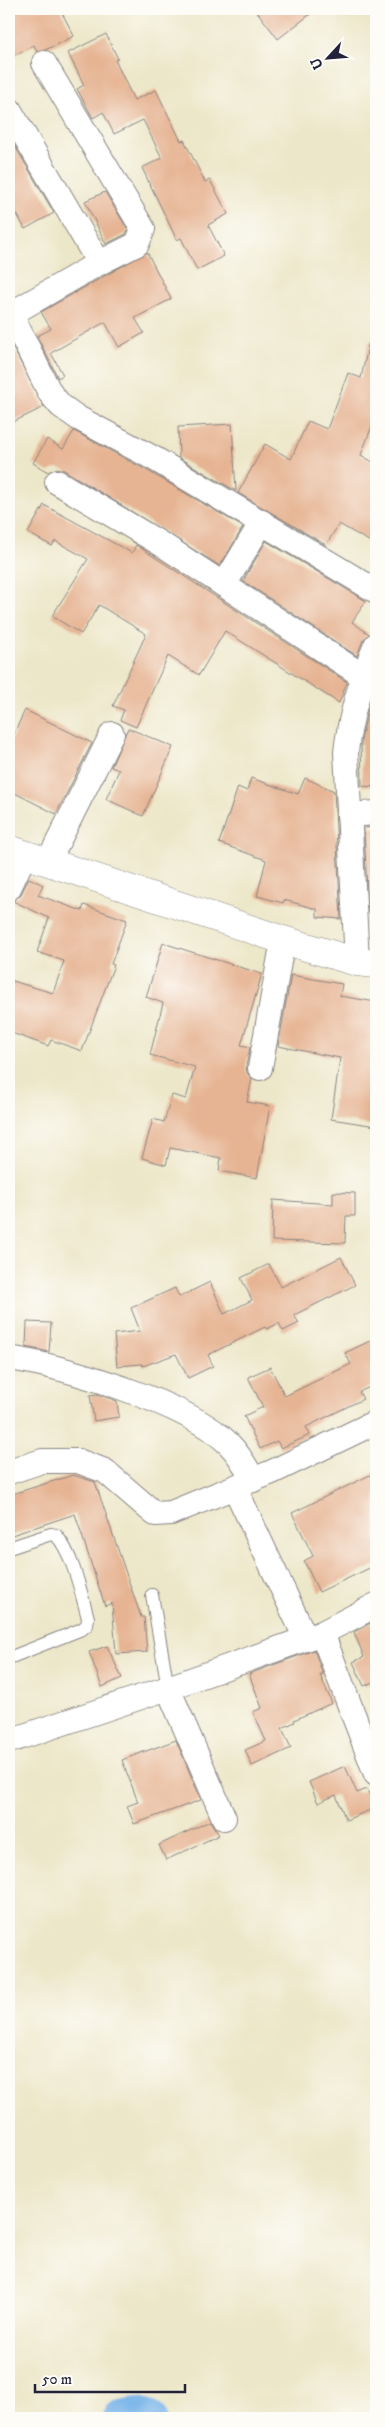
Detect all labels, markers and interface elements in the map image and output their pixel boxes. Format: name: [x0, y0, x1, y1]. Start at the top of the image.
north arrow: [302, 32, 352, 82]
text: U: [307, 54, 328, 72]
scale bar: [35, 2362, 185, 2394]
text: 50 m: [42, 2370, 72, 2389]

